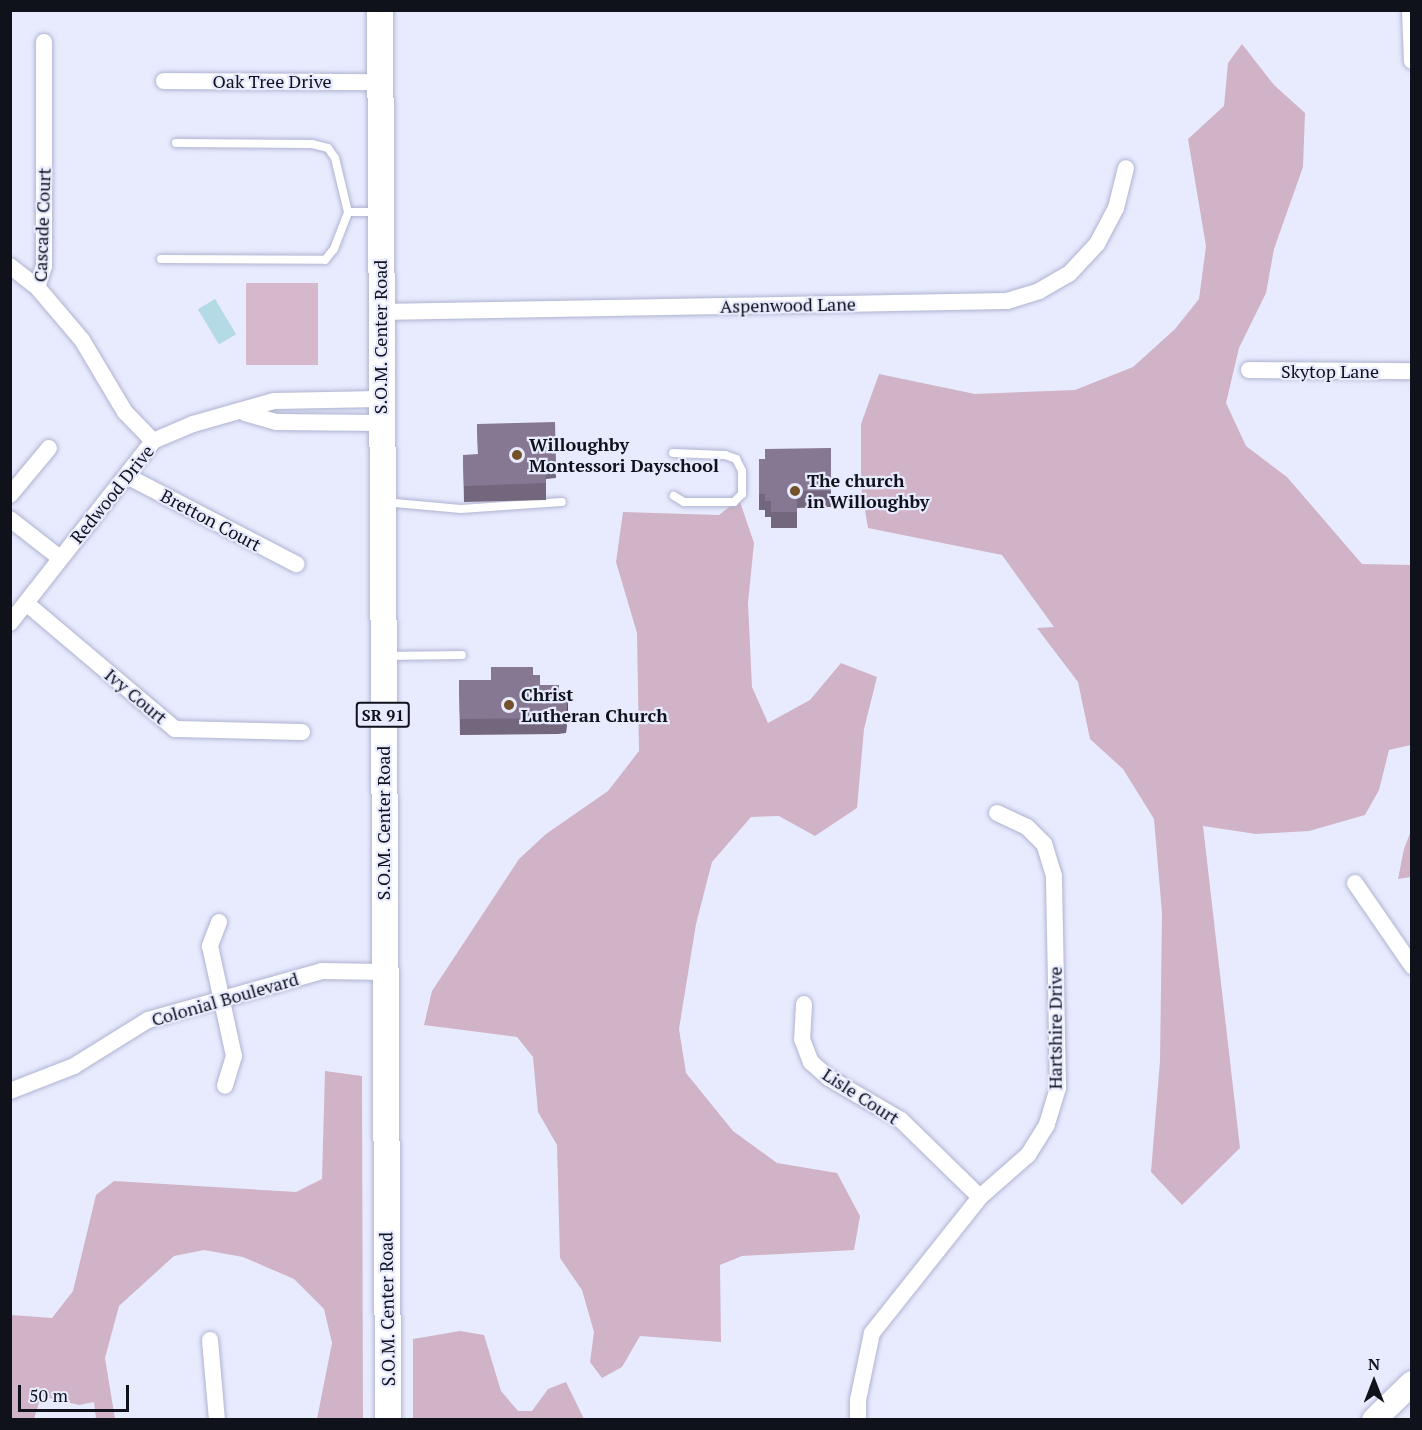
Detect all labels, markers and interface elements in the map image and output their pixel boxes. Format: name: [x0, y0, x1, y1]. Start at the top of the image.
street label: Oak Tree Drive: [213, 70, 331, 92]
street label: Cascade Court: [29, 167, 55, 283]
street label: S.O.M. Center Road: [369, 259, 391, 415]
street label: Aspenwood Lane: [720, 293, 856, 317]
street label: Skytop Lane: [1281, 360, 1379, 382]
place label: Willoughby Montessori Dayschool: [529, 434, 719, 476]
street label: Redwood Drive: [66, 440, 158, 548]
marker: Willoughby Montessori Dayschool: [510, 448, 524, 462]
place label: The church in Willoughby: [807, 470, 929, 512]
marker: The church in Willoughby: [788, 484, 802, 498]
street label: Bretton Court: [157, 485, 265, 555]
street label: Ivy Court: [101, 664, 171, 728]
place label: Christ Lutheran Church: [521, 684, 668, 726]
marker: Christ Lutheran Church: [502, 698, 516, 712]
road number: SR 91: [354, 702, 412, 728]
street label: S.O.M. Center Road: [372, 745, 394, 901]
street label: Hartshire Drive: [1044, 967, 1066, 1089]
street label: Colonial Boulevard: [149, 968, 301, 1030]
street label: Lisle Court: [819, 1063, 903, 1129]
street label: S.O.M. Center Road: [375, 1231, 399, 1387]
north arrow: [1344, 1352, 1404, 1412]
text: N: [1368, 1353, 1380, 1375]
scale bar: [21, 1373, 132, 1411]
text: 50 m: [29, 1383, 68, 1407]

